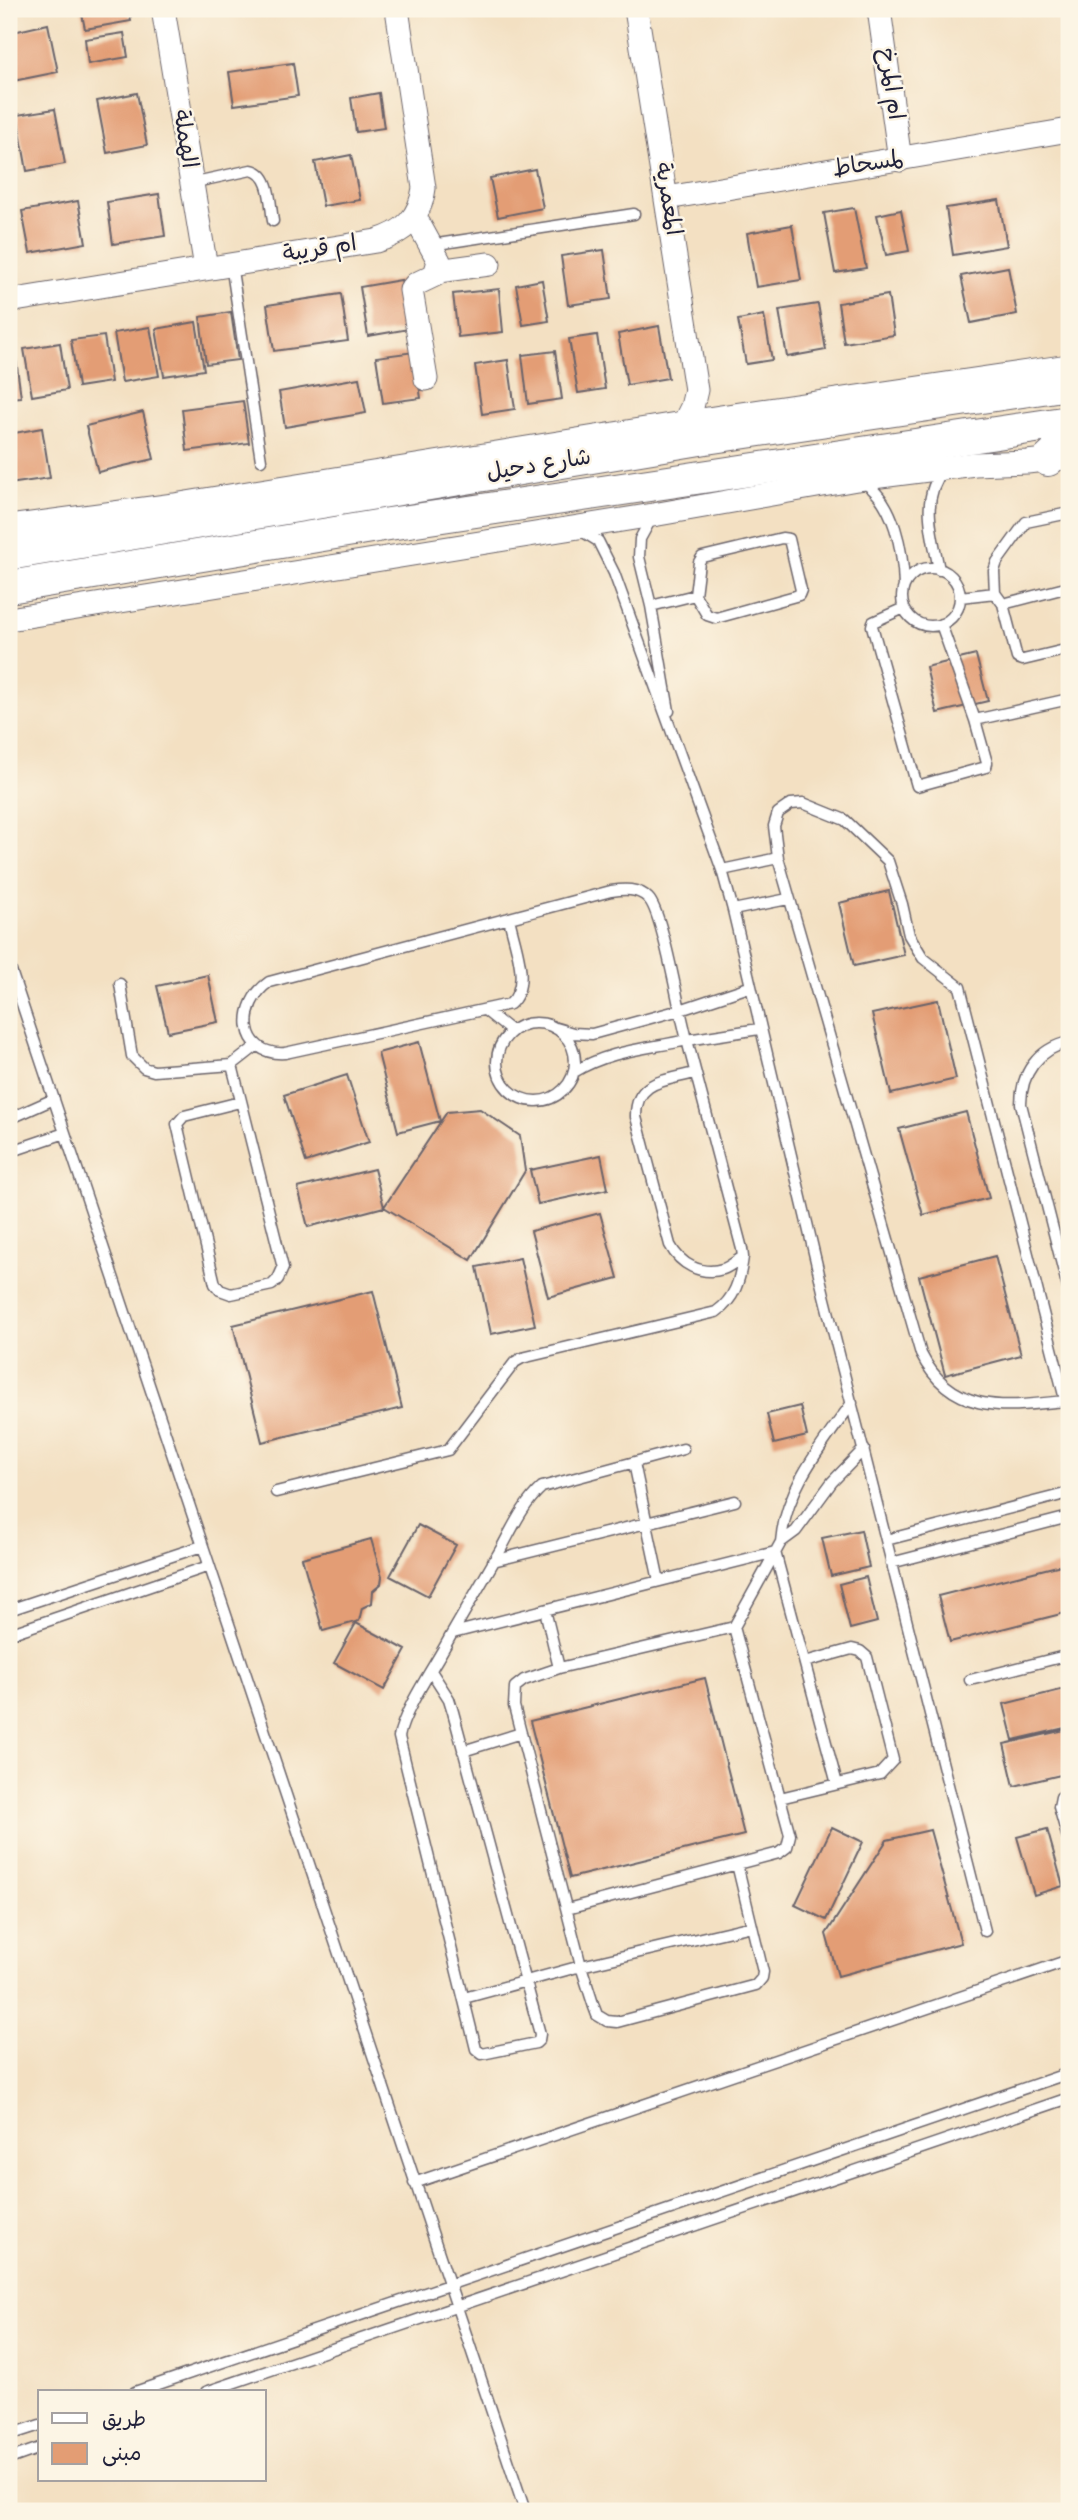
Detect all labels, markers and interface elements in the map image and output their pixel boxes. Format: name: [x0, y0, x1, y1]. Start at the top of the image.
street label: ام المرخ: [869, 46, 911, 122]
street label: الهملة: [163, 107, 205, 171]
street label: لمسحاط: [830, 143, 906, 187]
street label: المعمرية: [645, 160, 689, 238]
street label: ام قريبة: [281, 228, 359, 272]
street label: شارع دحيل: [484, 441, 594, 491]
legend: [38, 2390, 266, 2482]
text: طريق: [102, 2406, 146, 2436]
text: مبنى: [102, 2440, 141, 2470]

